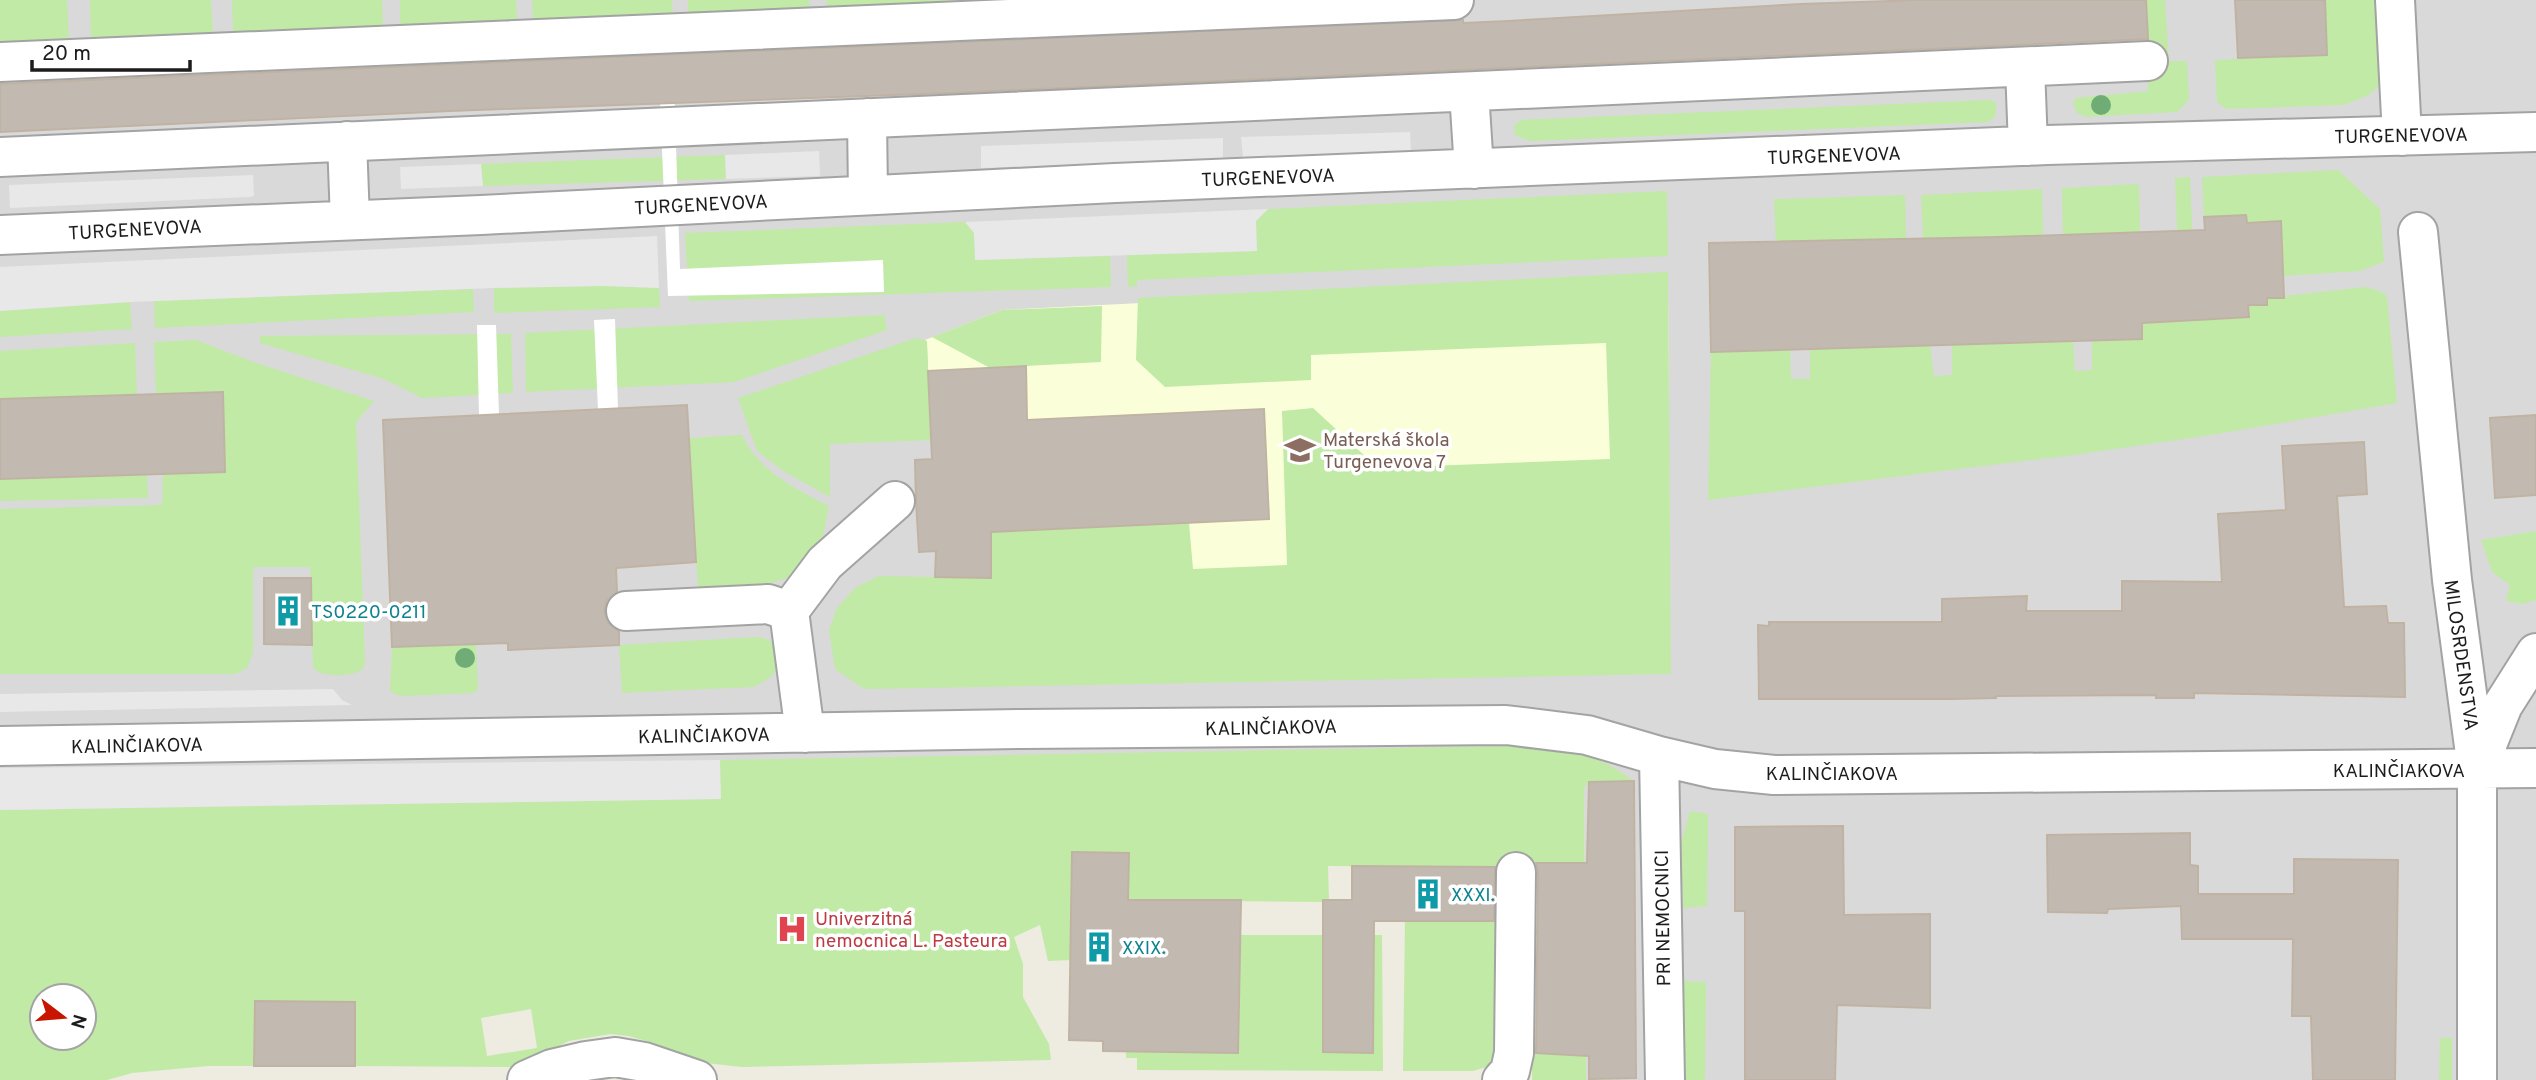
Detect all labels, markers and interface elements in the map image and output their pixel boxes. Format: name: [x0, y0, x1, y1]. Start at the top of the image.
scale bar: [32, 28, 189, 72]
text: 20 m: [42, 41, 91, 68]
street label: TURGENEVOVA: [2334, 124, 2468, 150]
street label: TURGENEVOVA: [1767, 143, 1901, 171]
street label: TURGENEVOVA: [1201, 165, 1335, 193]
street label: TURGENEVOVA: [634, 191, 769, 221]
street label: TURGENEVOVA: [68, 216, 203, 246]
place label: Materská škola Turgenevova 7: [1323, 429, 1449, 475]
school or university icon: Materská škola Turgenevova 7: [1283, 433, 1317, 467]
street label: MILOSRDENSTVA: [2438, 578, 2482, 732]
building icon: TS0220-0211: [271, 594, 305, 628]
place label: TS0220-0211: [311, 601, 427, 625]
street label: KALINČIAKOVA: [1205, 715, 1337, 742]
street label: KALINČIAKOVA: [638, 723, 770, 750]
street label: KALINČIAKOVA: [71, 733, 203, 760]
street label: KALINČIAKOVA: [2333, 759, 2465, 784]
street label: KALINČIAKOVA: [1766, 762, 1898, 787]
street label: PRI NEMOCNICI: [1651, 850, 1677, 986]
building icon: XXXI.: [1411, 877, 1445, 911]
place label: XXXI.: [1451, 884, 1495, 908]
place label: Univerzitná nemocnica L. Pasteura: [815, 908, 1007, 954]
hospital icon: Univerzitná nemocnica L. Pasteura: [775, 912, 809, 946]
building icon: XXIX.: [1082, 930, 1116, 964]
place label: XXIX.: [1122, 937, 1166, 961]
north arrow: [28, 982, 98, 1052]
text: N: [64, 1011, 91, 1031]

